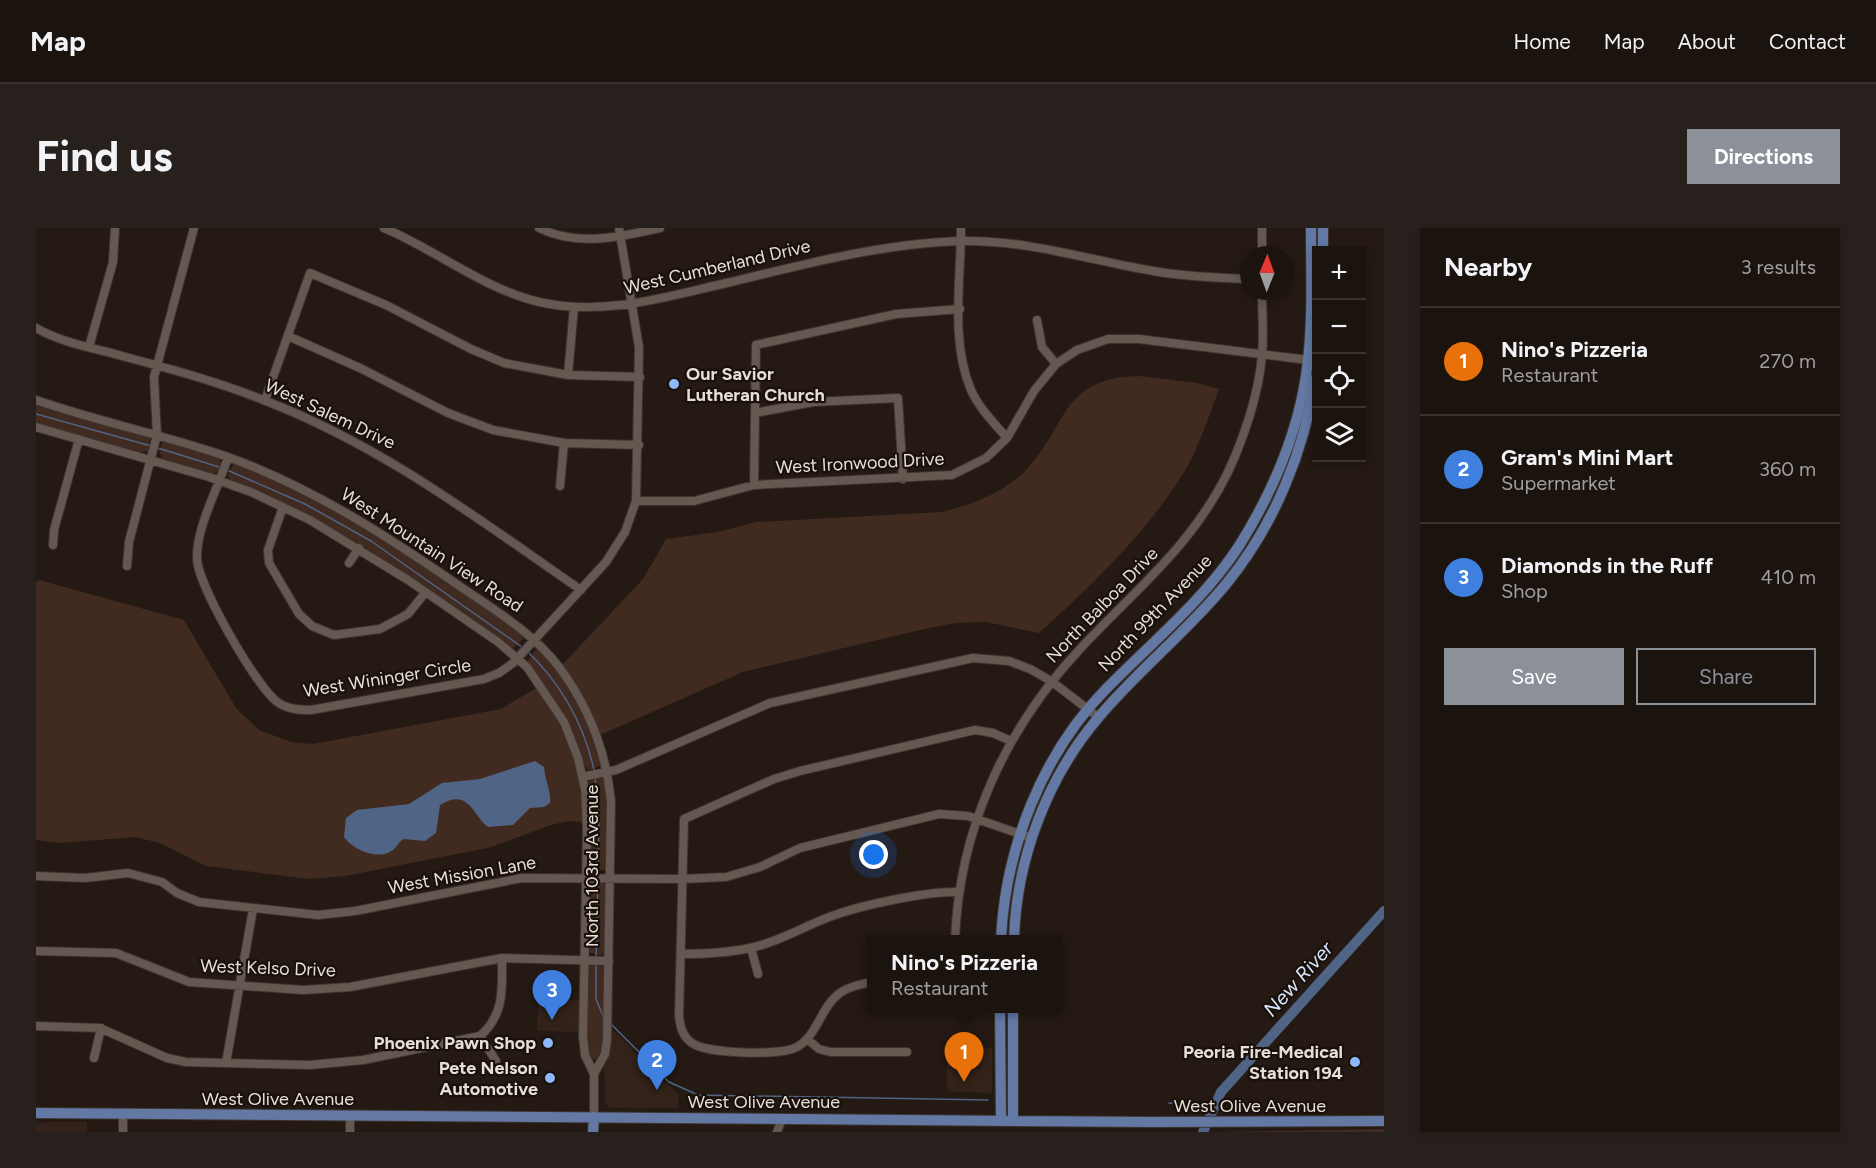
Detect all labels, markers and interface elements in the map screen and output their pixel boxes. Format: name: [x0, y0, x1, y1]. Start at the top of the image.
text: Map: [30, 24, 86, 58]
text: Home: [1514, 29, 1571, 54]
text: Map: [1604, 29, 1645, 54]
text: About: [1678, 29, 1736, 54]
text: Contact: [1769, 29, 1846, 54]
button: Directions: [1687, 129, 1840, 184]
text: Find us: [36, 131, 173, 182]
street label: West Cumberland Drive: [622, 235, 812, 299]
north arrow: [1240, 246, 1294, 300]
map controls: [1312, 246, 1366, 462]
button: +: [1312, 246, 1366, 300]
text: Nearby: [1444, 251, 1532, 283]
text: 3 results: [1741, 255, 1816, 279]
button: −: [1312, 300, 1366, 354]
text: Nino's Pizzeria: [1501, 336, 1648, 363]
text: 1: [1459, 349, 1468, 373]
text: 270 m: [1759, 349, 1816, 373]
button: locate: [1312, 354, 1366, 408]
place label: Our Savior Lutheran Church: [686, 363, 825, 406]
text: Restaurant: [1501, 363, 1598, 387]
street label: West Salem Drive: [261, 374, 399, 454]
marker: Our Savior Lutheran Church: [667, 377, 681, 391]
button: layers: [1312, 408, 1366, 462]
text: Gram's Mini Mart: [1501, 444, 1673, 471]
street label: West Ironwood Drive: [775, 448, 945, 478]
text: 2: [1458, 457, 1469, 481]
text: 360 m: [1759, 457, 1816, 481]
text: Supermarket: [1501, 471, 1616, 495]
street label: West Mountain View Road: [337, 483, 527, 617]
street label: North Balboa Drive: [1041, 543, 1163, 667]
street label: North 99th Avenue: [1093, 550, 1217, 676]
text: Diamonds in the Ruff: [1501, 552, 1713, 579]
text: 3: [1458, 565, 1469, 589]
text: 410 m: [1761, 565, 1816, 589]
text: Shop: [1501, 579, 1548, 603]
button: Save: [1444, 648, 1624, 705]
button: Share: [1636, 648, 1816, 705]
street label: West Wininger Circle: [302, 654, 473, 702]
street label: North 103rd Avenue: [581, 785, 603, 947]
your location: [859, 840, 888, 869]
street label: West Mission Lane: [386, 851, 538, 899]
popup: [867, 935, 1062, 1013]
water label: New River: [1258, 936, 1339, 1021]
text: Nino's Pizzeria: [891, 949, 1038, 976]
street label: West Kelso Drive: [200, 955, 336, 981]
pin: 3: [532, 970, 572, 1020]
text: Restaurant: [891, 976, 988, 1000]
place label: Phoenix Pawn Shop: [374, 1032, 536, 1054]
pin: 1: [944, 1032, 984, 1082]
marker: Phoenix Pawn Shop: [541, 1036, 555, 1050]
pin: 2: [638, 1040, 676, 1090]
place label: Peoria Fire-Medical Station 194: [1183, 1041, 1343, 1084]
marker: Peoria Fire-Medical Station 194: [1348, 1055, 1362, 1069]
place label: Pete Nelson Automotive: [439, 1057, 538, 1100]
marker: Pete Nelson Automotive: [543, 1071, 557, 1085]
street label: West Olive Avenue: [202, 1088, 354, 1110]
street label: West Olive Avenue: [688, 1091, 840, 1113]
street label: West Olive Avenue: [1174, 1095, 1326, 1117]

